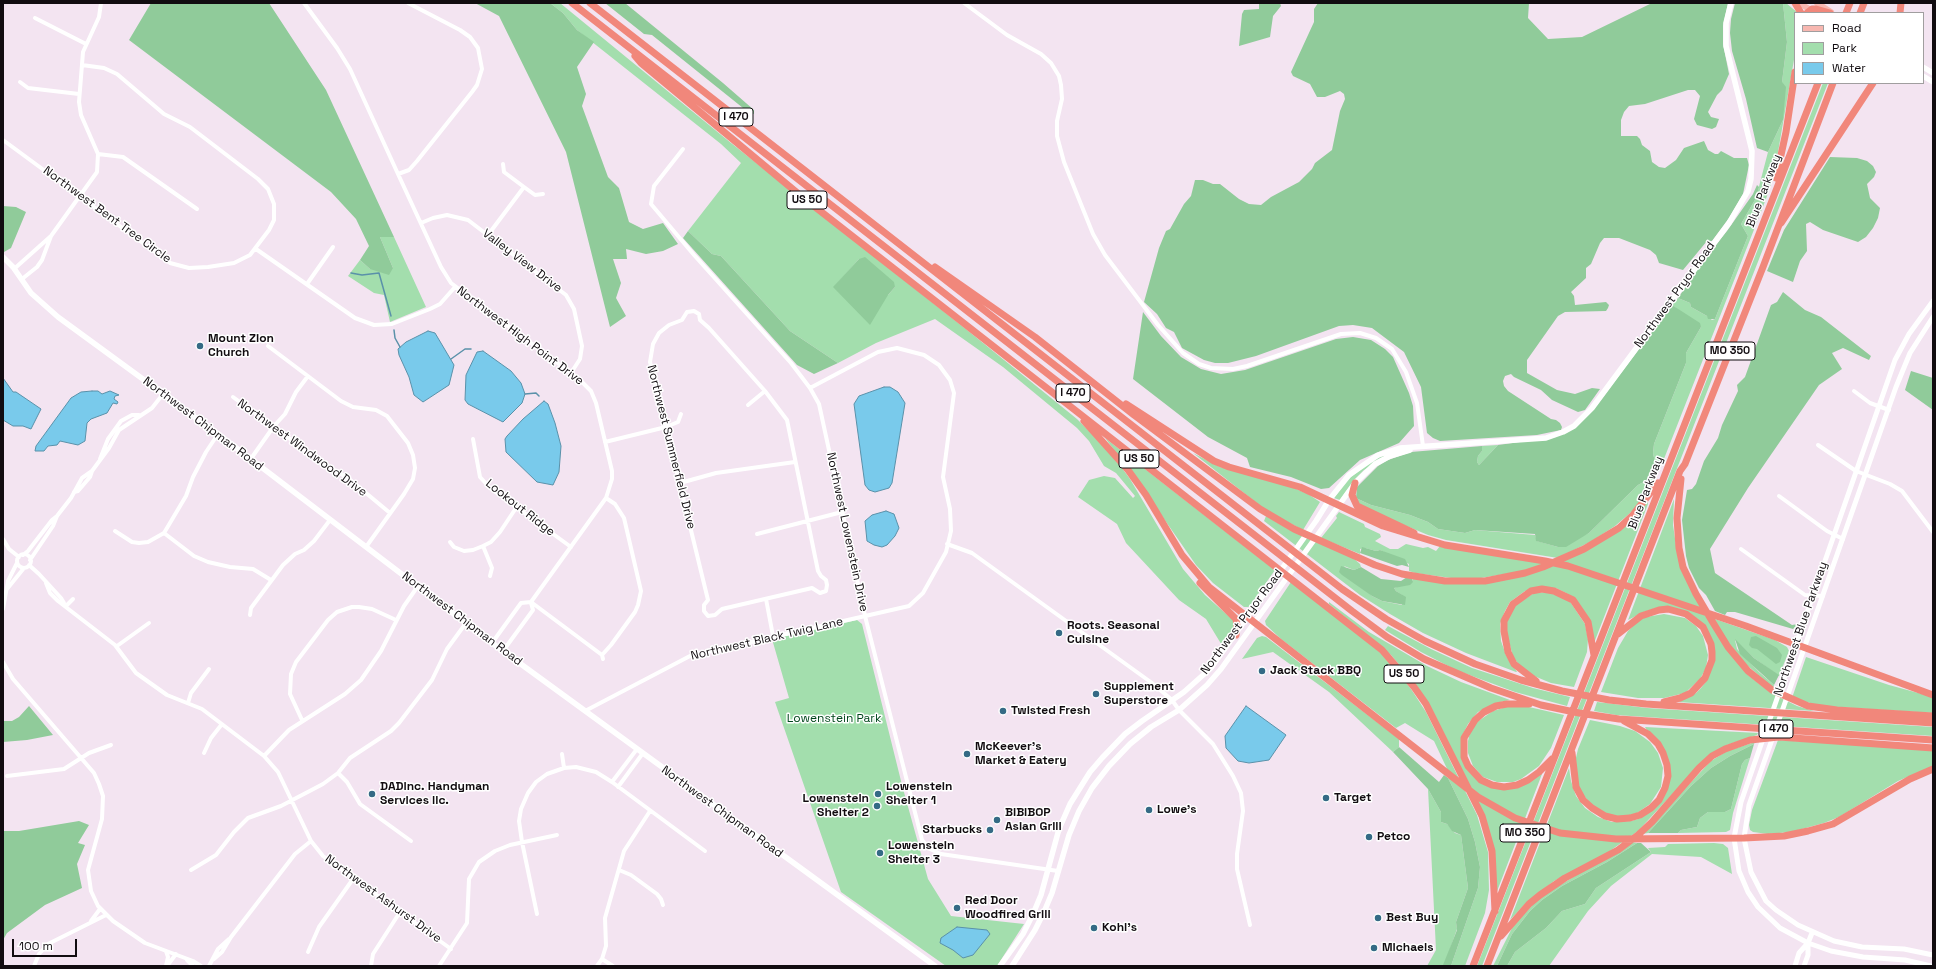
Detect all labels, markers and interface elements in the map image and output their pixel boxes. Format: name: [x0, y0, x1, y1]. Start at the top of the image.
legend: [1794, 12, 1924, 84]
text: Road: [1832, 20, 1861, 36]
text: Park: [1832, 40, 1857, 56]
text: Water: [1832, 60, 1866, 76]
road number: I 470: [719, 108, 753, 126]
street label: Blue Parkway: [1743, 152, 1785, 230]
street label: Northwest Bent Tree Circle: [40, 164, 174, 266]
road number: US 50: [787, 191, 827, 209]
street label: Valley View Drive: [479, 226, 565, 296]
street label: Northwest Pryor Road: [1632, 239, 1718, 351]
street label: Northwest High Point Drive: [454, 284, 586, 388]
place label: Mount Zion Church: [208, 332, 274, 360]
marker: Mount Zion Church: [195, 341, 205, 351]
road number: MO 350: [1705, 342, 1755, 360]
street label: Northwest Summerfield Drive: [644, 363, 698, 531]
street label: Northwest Chipman Road: [140, 374, 266, 474]
road number: I 470: [1056, 384, 1090, 402]
street label: Northwest Windwood Drive: [234, 396, 370, 500]
road number: US 50: [1119, 450, 1159, 468]
street label: Northwest Lowenstein Drive: [823, 451, 871, 613]
street label: Blue Parkway: [1625, 454, 1667, 532]
street label: Lookout Ridge: [483, 477, 557, 539]
street label: Northwest Blue Parkway: [1771, 560, 1831, 698]
street label: Northwest Pryor Road: [1198, 567, 1286, 677]
street label: Northwest Chipman Road: [399, 569, 525, 669]
street label: Northwest Black Twig Lane: [689, 614, 845, 664]
place label: Roots. Seasonal Cuisine: [1067, 619, 1160, 647]
marker: Roots. Seasonal Cuisine: [1054, 628, 1064, 638]
place label: Jack Stack BBQ: [1270, 664, 1361, 678]
road number: US 50: [1384, 665, 1424, 683]
marker: Jack Stack BBQ: [1257, 666, 1267, 676]
place label: Supplement Superstore: [1104, 680, 1174, 708]
marker: Supplement Superstore: [1091, 689, 1101, 699]
place label: Twisted Fresh: [1011, 704, 1090, 718]
marker: Twisted Fresh: [998, 706, 1008, 716]
park label: Lowenstein Park: [787, 712, 881, 726]
road number: I 470: [1759, 720, 1793, 738]
place label: McKeever's Market & Eatery: [975, 740, 1067, 768]
marker: McKeever's Market & Eatery: [962, 749, 972, 759]
street label: Northwest Chipman Road: [658, 763, 786, 861]
place label: DADinc. Handyman Services llc.: [380, 780, 490, 808]
place label: Lowenstein Shelter 1: [886, 780, 952, 808]
marker: DADinc. Handyman Services llc.: [367, 789, 377, 799]
marker: Lowenstein Shelter 1: [873, 789, 883, 799]
place label: Target: [1334, 791, 1371, 805]
place label: Lowenstein Shelter 2: [803, 792, 869, 820]
marker: Target: [1321, 793, 1331, 803]
marker: Lowenstein Shelter 2: [872, 801, 882, 811]
place label: Lowe's: [1157, 803, 1197, 817]
marker: Lowe's: [1144, 805, 1154, 815]
place label: BIBIBOP Asian Grill: [1005, 806, 1062, 834]
marker: BIBIBOP Asian Grill: [992, 815, 1002, 825]
place label: Starbucks: [923, 823, 982, 837]
road number: MO 350: [1500, 824, 1550, 842]
marker: Starbucks: [985, 825, 995, 835]
place label: Petco: [1377, 830, 1410, 844]
marker: Petco: [1364, 832, 1374, 842]
place label: Lowenstein Shelter 3: [888, 839, 954, 867]
marker: Lowenstein Shelter 3: [875, 848, 885, 858]
street label: Northwest Ashurst Drive: [322, 852, 444, 946]
place label: Red Door Woodfired Grill: [965, 894, 1051, 922]
marker: Red Door Woodfired Grill: [952, 903, 962, 913]
place label: Best Buy: [1386, 911, 1438, 925]
marker: Best Buy: [1373, 913, 1383, 923]
place label: Kohl's: [1102, 921, 1137, 935]
marker: Kohl's: [1089, 923, 1099, 933]
scale bar: [14, 931, 79, 957]
text: 100 m: [19, 938, 53, 954]
place label: Michaels: [1382, 941, 1433, 955]
marker: Michaels: [1369, 943, 1379, 953]

